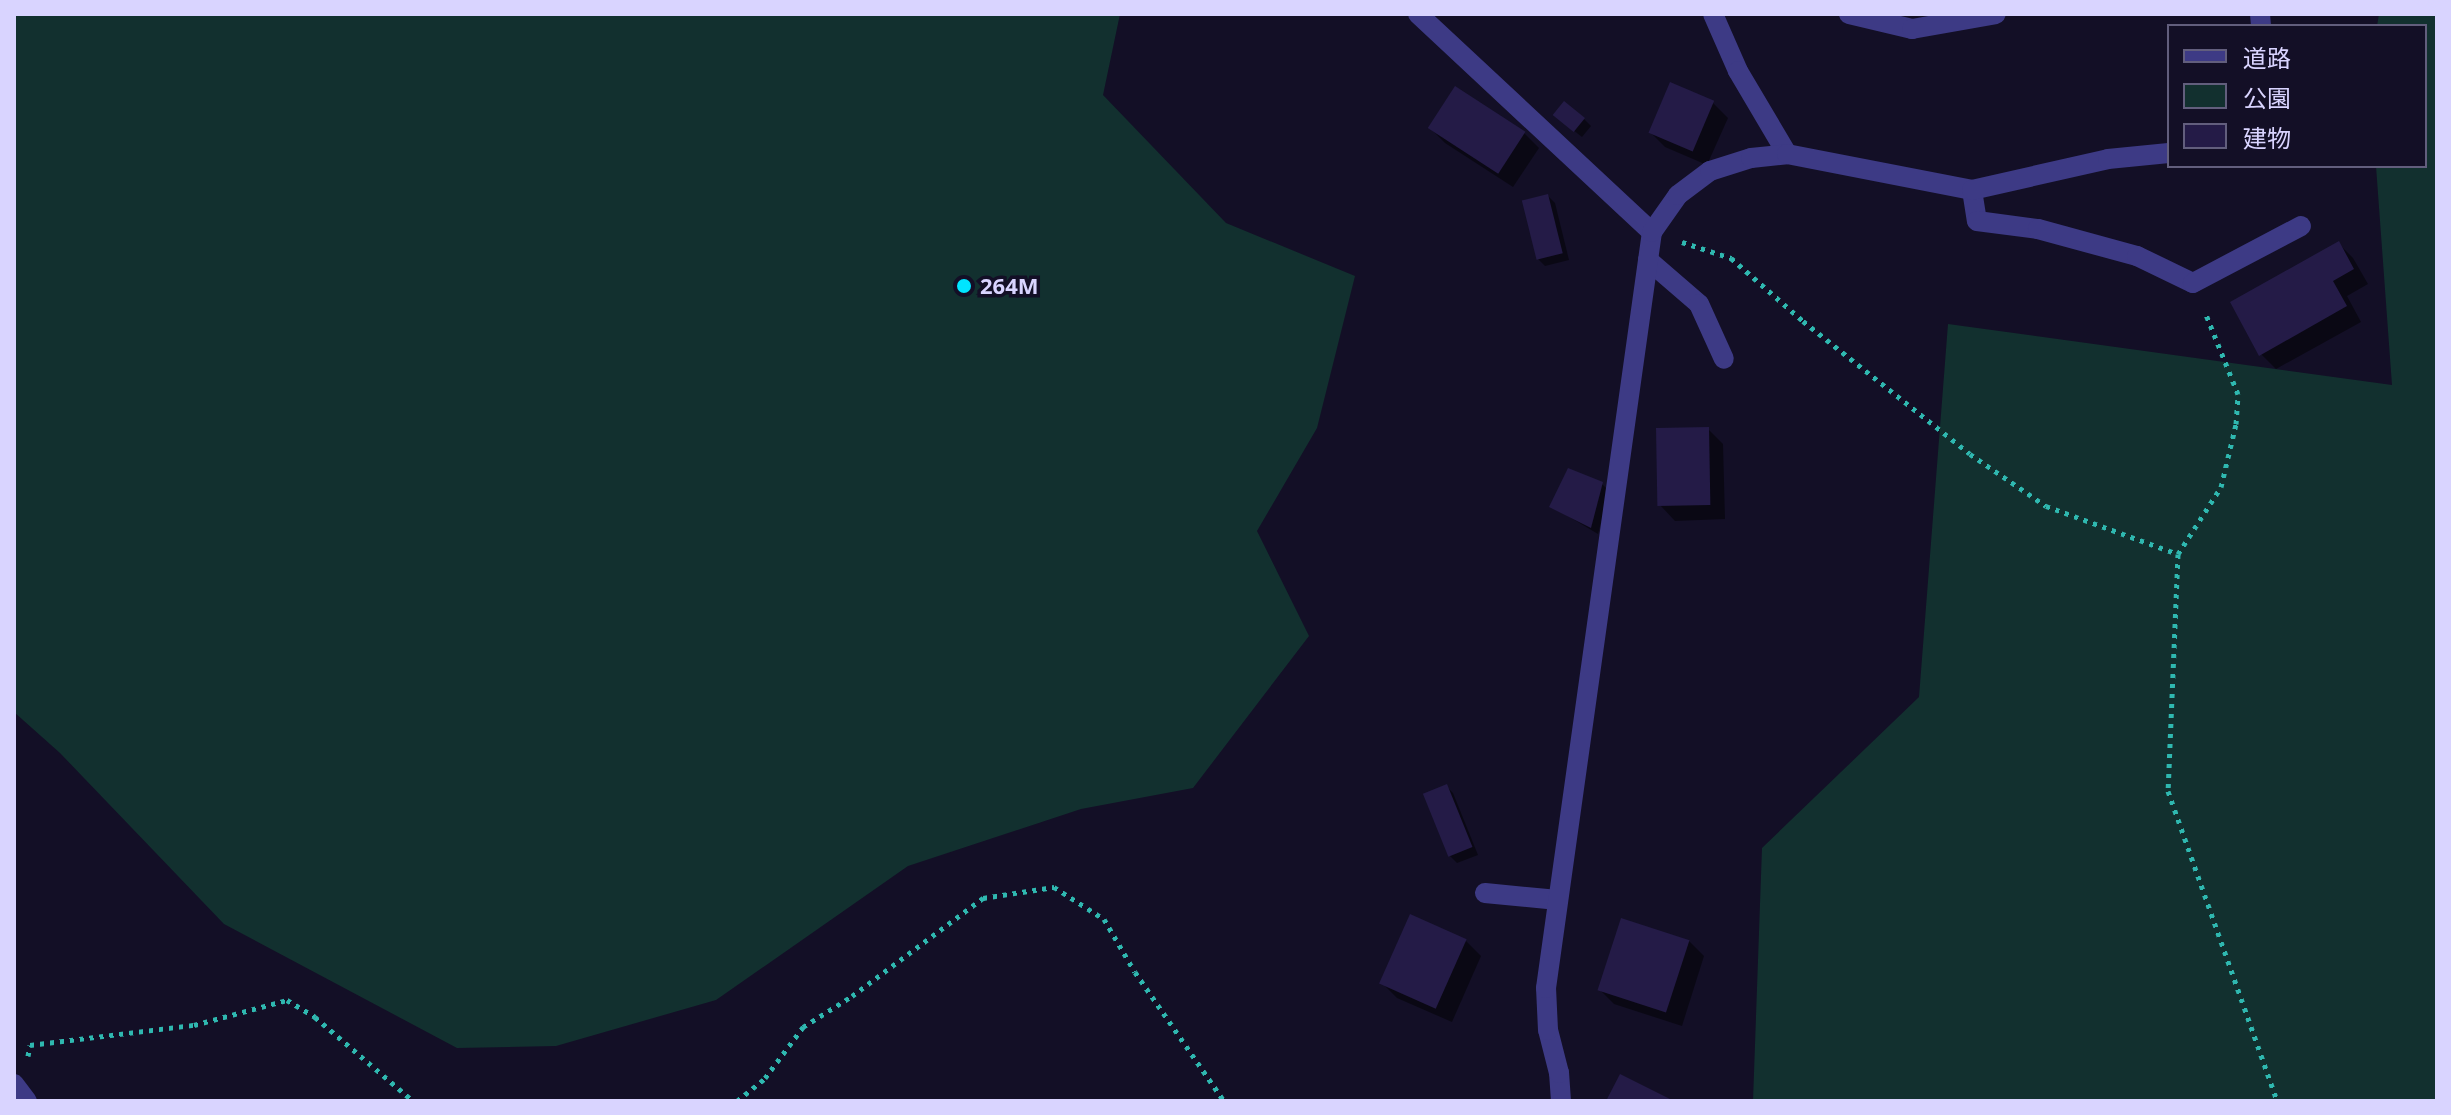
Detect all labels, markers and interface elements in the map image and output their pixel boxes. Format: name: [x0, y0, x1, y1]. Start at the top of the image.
legend: [2167, 24, 2427, 168]
text: 道路: [2243, 41, 2291, 74]
text: 公園: [2243, 81, 2291, 114]
text: 建物: [2243, 121, 2291, 154]
place label: 264M: [980, 273, 1038, 299]
marker: 264M: [955, 277, 973, 295]

